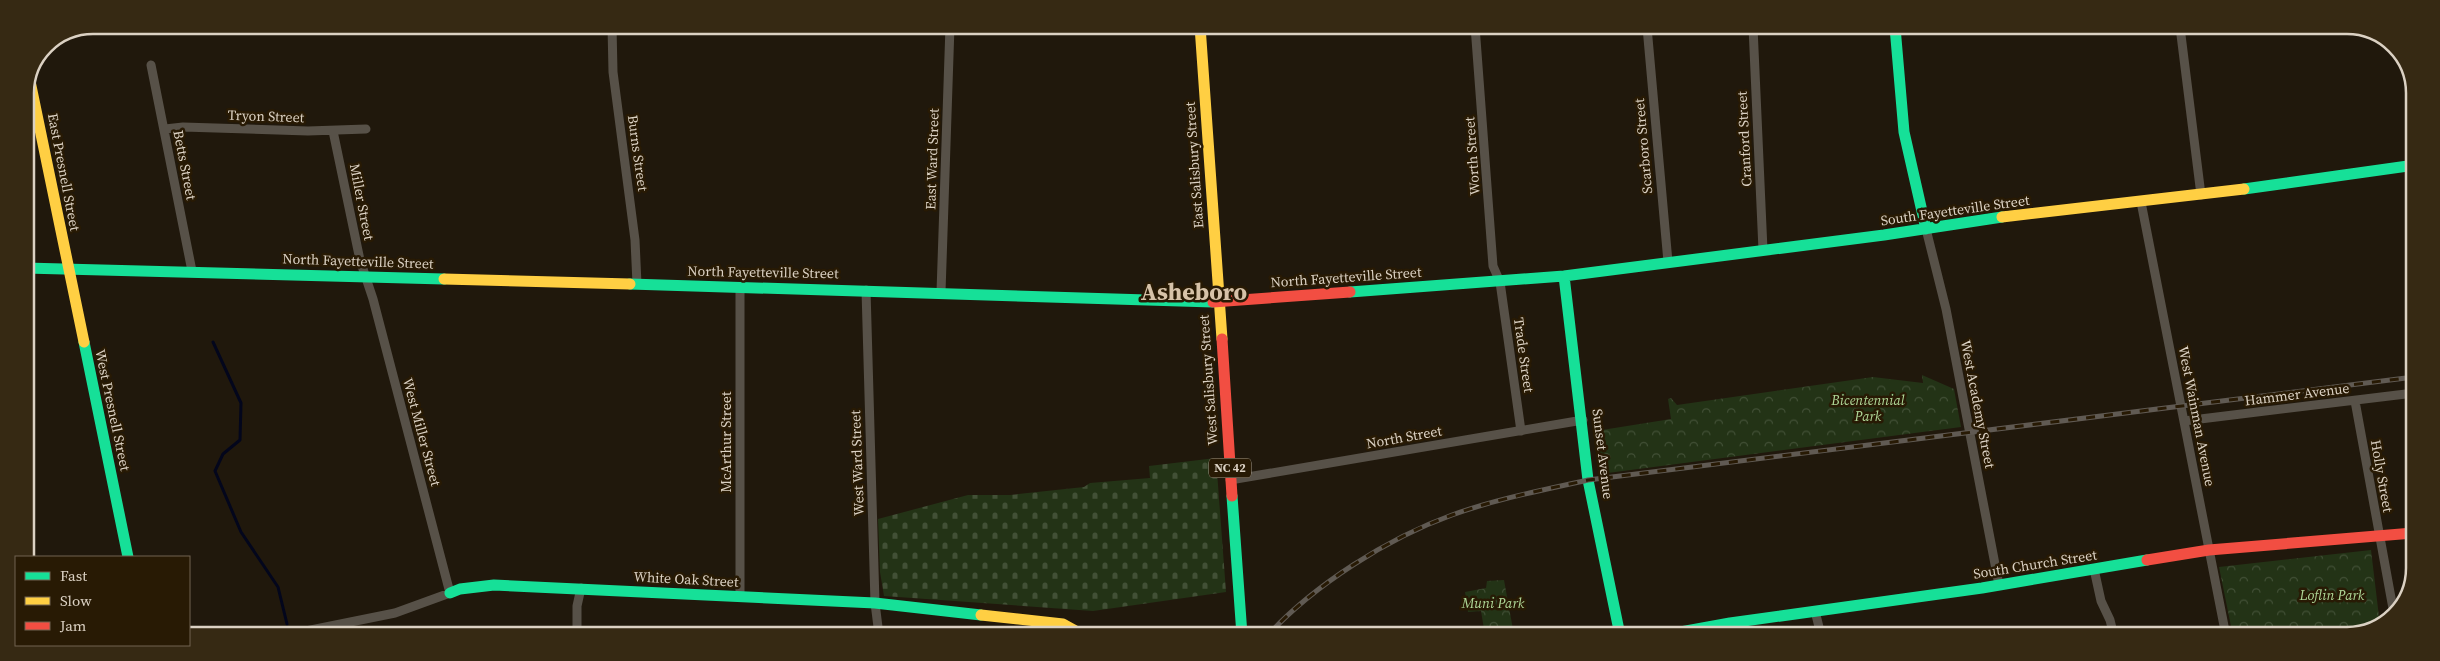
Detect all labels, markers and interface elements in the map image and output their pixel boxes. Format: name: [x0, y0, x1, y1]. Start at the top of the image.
street label: Cranford Street: [1731, 90, 1756, 187]
street label: Scarboro Street: [1629, 97, 1657, 194]
street label: East Salisbury Street: [1180, 101, 1208, 229]
street label: Tryon Street: [227, 105, 305, 127]
street label: East Ward Street: [920, 107, 944, 210]
street label: East Presnell Street: [43, 111, 85, 233]
street label: Burns Street: [623, 114, 653, 193]
street label: Worth Street: [1459, 116, 1485, 196]
street label: Betts Street: [168, 128, 202, 202]
street label: Miller Street: [345, 162, 379, 242]
street label: South Fayetteville Street: [1879, 190, 2031, 230]
street label: North Fayetteville Street: [282, 248, 434, 274]
street label: North Fayetteville Street: [687, 261, 839, 283]
street label: North Fayetteville Street: [1270, 262, 1423, 292]
district label: Asheboro: [1141, 275, 1247, 308]
street label: West Salisbury Street: [1193, 314, 1223, 446]
street label: Trade Street: [1509, 316, 1539, 394]
street label: West Academy Street: [1956, 338, 2000, 470]
street label: West Wainman Avenue: [2174, 344, 2220, 488]
street label: West Presnell Street: [90, 347, 136, 473]
street label: West Miller Street: [398, 376, 446, 489]
street label: Hammer Avenue: [2244, 378, 2350, 410]
park label: Bicentennial Park: [1830, 390, 1905, 426]
street label: McArthur Street: [716, 391, 736, 492]
street label: Sunset Avenue: [1588, 408, 1618, 500]
street label: West Ward Street: [845, 409, 869, 516]
street label: North Street: [1365, 420, 1444, 453]
street label: Holly Street: [2366, 438, 2398, 514]
road number: NC 42: [1209, 458, 1251, 478]
street label: South Church Street: [1972, 544, 2099, 584]
legend: [15, 556, 190, 646]
text: Fast: [60, 565, 87, 586]
street label: White Oak Street: [633, 566, 739, 592]
park label: Loflin Park: [2299, 585, 2365, 605]
text: Slow: [60, 590, 92, 611]
park label: Muni Park: [1461, 593, 1525, 613]
text: Jam: [59, 615, 87, 636]

